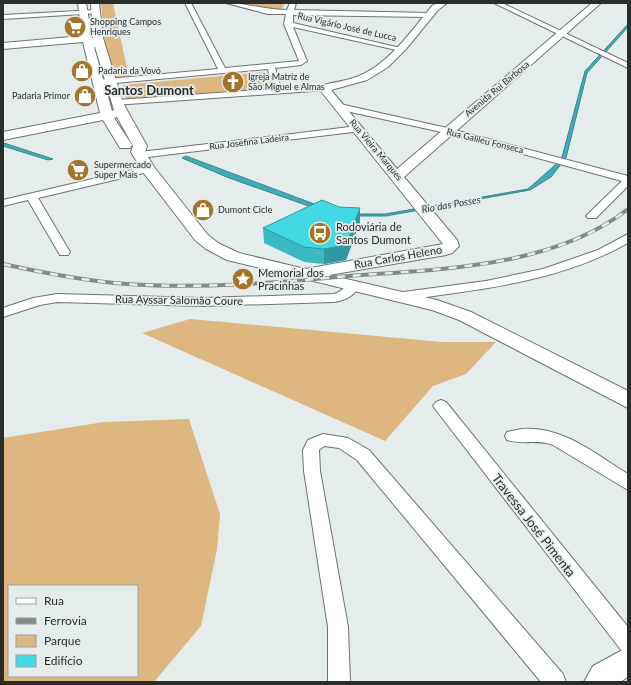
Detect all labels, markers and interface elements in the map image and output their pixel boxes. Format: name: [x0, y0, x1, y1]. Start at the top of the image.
street label: Rua Vigário José de Lucca: [297, 10, 398, 43]
supermarket icon: Shopping Campos Henriques: [62, 14, 88, 40]
place label: Shopping Campos Henriques: [90, 16, 161, 37]
shop icon: Padaria da Vovó: [69, 58, 95, 84]
street label: Avenida Rui Barbosa: [462, 58, 531, 119]
place label: Padaria da Vovó: [98, 65, 161, 76]
church icon: Igreja Matriz de São Miguel e Almas: [220, 69, 246, 95]
place label: Igreja Matriz de São Miguel e Almas: [248, 71, 325, 92]
district label: Santos Dumont: [104, 82, 194, 98]
shop icon: Padaria Primor: [72, 83, 98, 109]
place label: Padaria Primor: [12, 90, 71, 101]
street label: Rua Vieira Marques: [348, 117, 405, 183]
street label: Rua Galileu Fonseca: [445, 126, 525, 155]
street label: Rua Josefina Ladeira: [209, 131, 289, 152]
supermarket icon: Supermercado Super Mais: [65, 157, 91, 183]
place label: Supermercado Super Mais: [94, 159, 151, 180]
water label: Rio das Posses: [421, 193, 481, 215]
shop icon: Dumont Cicle: [190, 197, 216, 223]
place label: Dumont Cicle: [218, 204, 272, 215]
bus stop icon: Rodoviária de Santos Dumont: [307, 220, 333, 246]
place label: Rodoviária de Santos Dumont: [336, 220, 411, 246]
street label: Rua Carlos Heleno: [353, 242, 443, 271]
place icon: Memorial dos Pracinhas: [230, 266, 256, 292]
place label: Memorial dos Pracinhas: [258, 266, 324, 292]
street label: Rua Ayssar Salomão Coure: [115, 292, 243, 307]
street label: Travessa José Pimenta: [489, 470, 579, 580]
legend: [8, 585, 138, 677]
text: Rua: [44, 593, 64, 608]
text: Ferrovia: [44, 613, 87, 628]
text: Parque: [44, 633, 81, 648]
text: Edifício: [44, 653, 83, 668]

